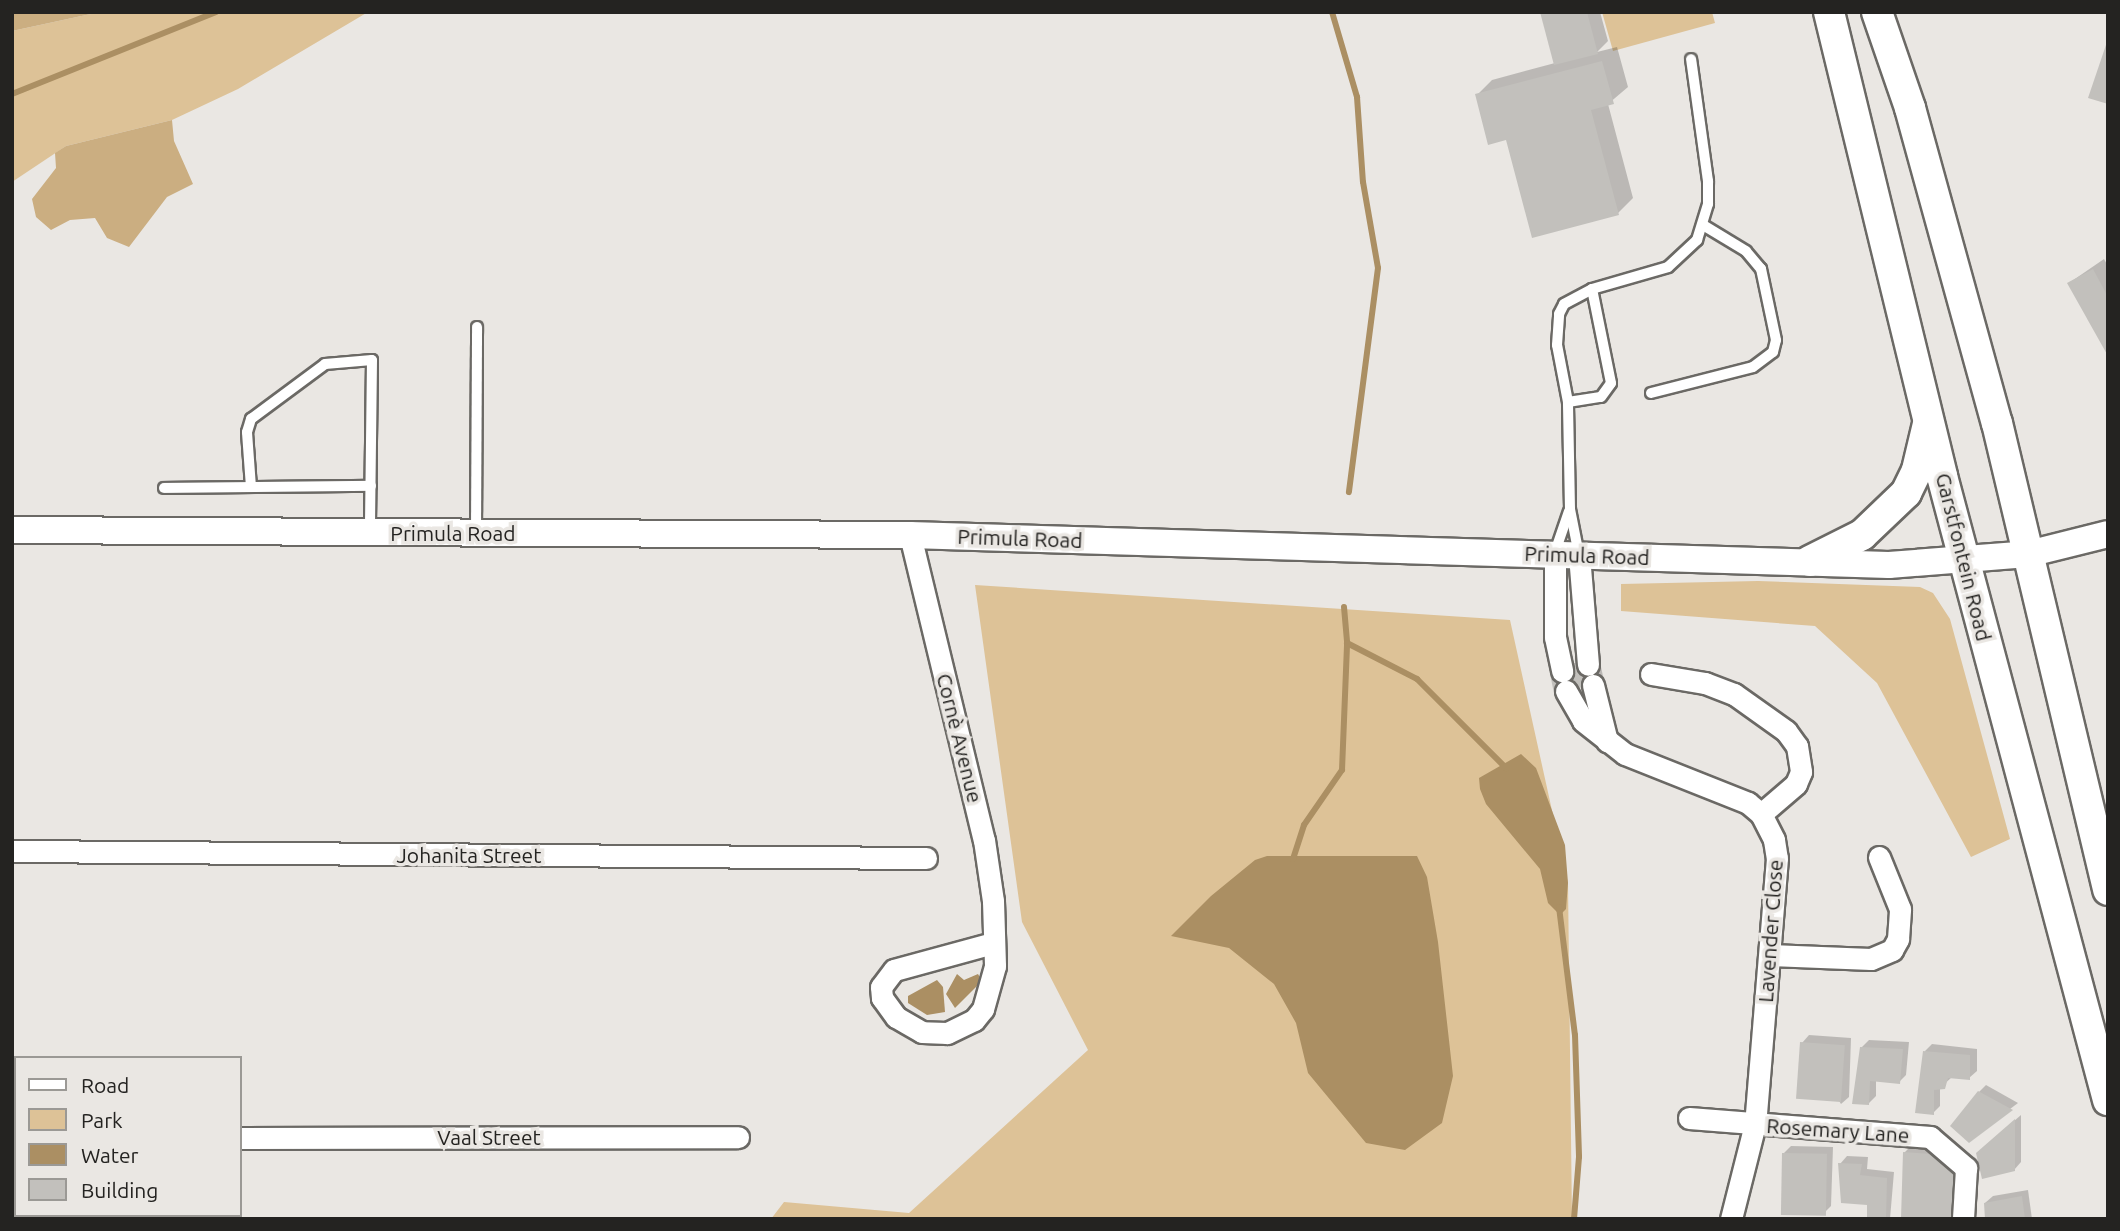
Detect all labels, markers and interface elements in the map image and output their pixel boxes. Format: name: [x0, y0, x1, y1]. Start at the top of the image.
street label: Garstfontein Road: [1931, 470, 1997, 644]
street label: Primula Road: [390, 520, 516, 546]
street label: Primula Road: [957, 523, 1083, 553]
street label: Primula Road: [1524, 540, 1650, 570]
street label: Cornè Avenue: [932, 671, 988, 805]
street label: Johanita Street: [397, 842, 541, 868]
street label: Lavender Close: [1752, 859, 1788, 1003]
legend: [14, 1056, 242, 1217]
text: Road: [81, 1073, 129, 1097]
text: Park: [81, 1108, 123, 1132]
street label: Rosemary Lane: [1766, 1112, 1910, 1148]
street label: Vaal Street: [437, 1124, 541, 1150]
text: Water: [81, 1143, 139, 1167]
text: Building: [81, 1178, 158, 1202]

